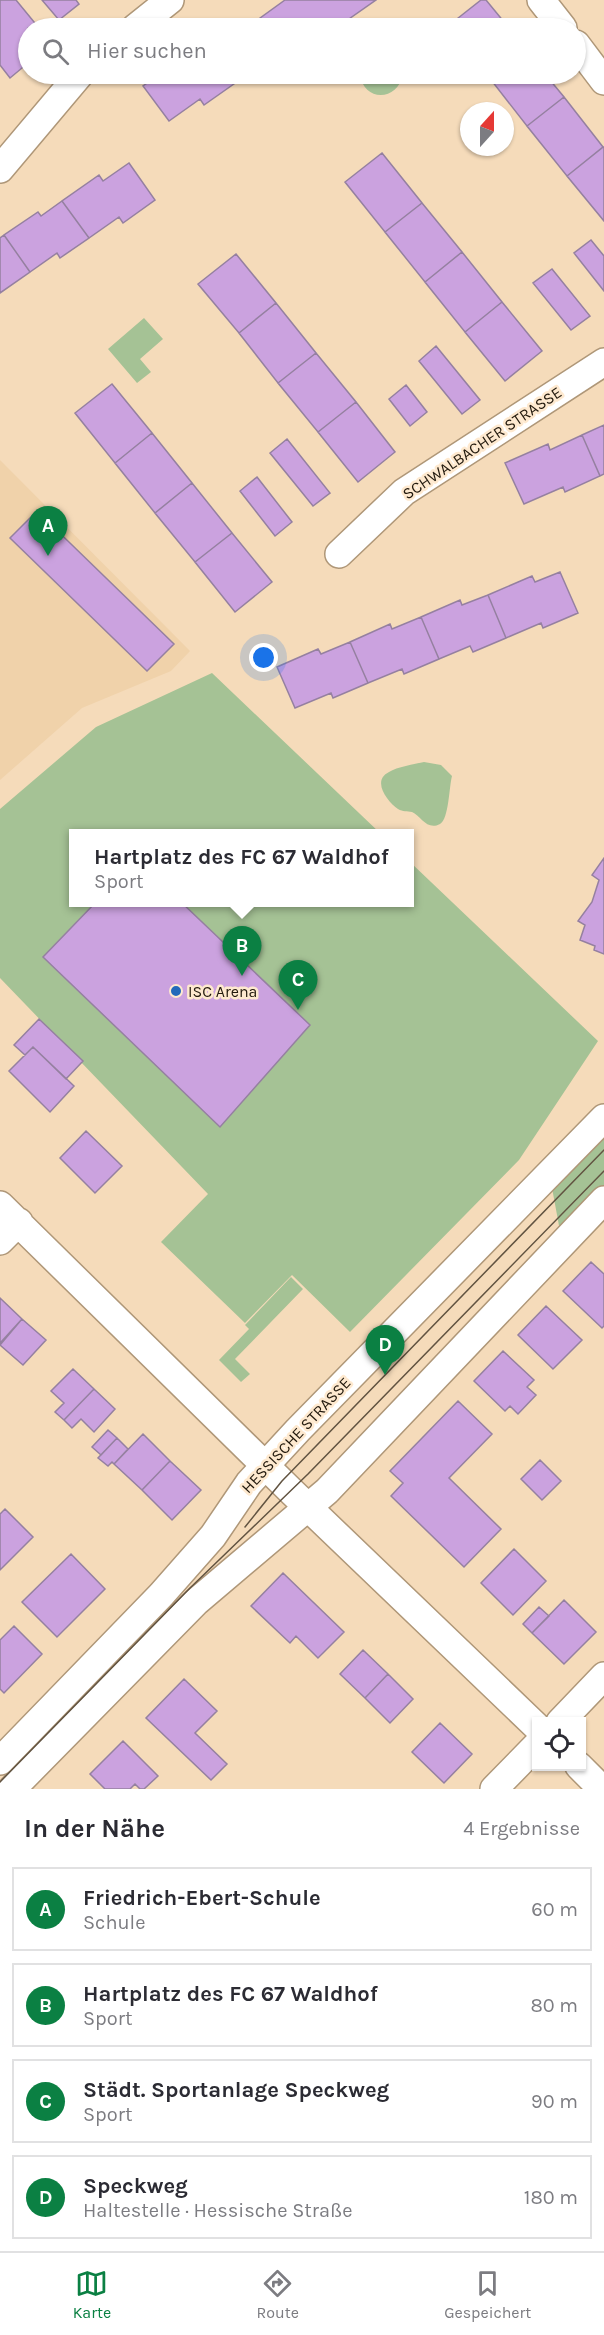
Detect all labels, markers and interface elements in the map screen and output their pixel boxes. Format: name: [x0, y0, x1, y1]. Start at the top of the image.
search box: [18, 18, 586, 84]
icon: search: [39, 35, 72, 68]
text: Hier suchen: [87, 38, 207, 64]
north arrow: [460, 102, 514, 156]
street label: SCHWALBACHER STRASSE: [399, 383, 565, 503]
pin: A: [28, 506, 68, 556]
your location: [249, 643, 278, 672]
popup: [69, 829, 414, 907]
text: Hartplatz des FC 67 Waldhof: [94, 844, 389, 870]
text: Sport: [94, 870, 144, 893]
pin: B: [222, 926, 262, 976]
pin: C: [278, 960, 318, 1010]
place label: ISC Arena: [188, 982, 257, 1001]
marker: ISC Arena: [169, 984, 183, 998]
pin: D: [366, 1326, 404, 1375]
street label: HESSISCHE STRASSE: [237, 1373, 355, 1497]
map controls: [532, 1717, 586, 1771]
button: locate: [532, 1717, 586, 1771]
text: In der Nähe: [24, 1813, 165, 1844]
text: 4 Ergebnisse: [463, 1817, 580, 1840]
text: Friedrich-Ebert-Schule: [83, 1885, 321, 1911]
text: A: [39, 1898, 52, 1921]
text: 60 m: [531, 1898, 578, 1921]
text: Schule: [83, 1911, 145, 1934]
text: Hartplatz des FC 67 Waldhof: [83, 1981, 378, 2007]
text: B: [39, 1994, 52, 2017]
text: 80 m: [530, 1994, 578, 2017]
text: Sport: [83, 2007, 132, 2030]
text: Städt. Sportanlage Speckweg: [83, 2077, 389, 2103]
text: C: [39, 2090, 52, 2113]
text: 90 m: [531, 2090, 578, 2113]
text: Sport: [83, 2103, 132, 2126]
text: Speckweg: [83, 2173, 188, 2199]
text: D: [39, 2186, 52, 2209]
text: 180 m: [524, 2186, 578, 2209]
text: Haltestelle · Hessische Straße: [83, 2199, 353, 2222]
tab: Karte: [73, 2267, 111, 2322]
tab: Route: [256, 2267, 299, 2322]
tab: Gespeichert: [444, 2267, 531, 2322]

